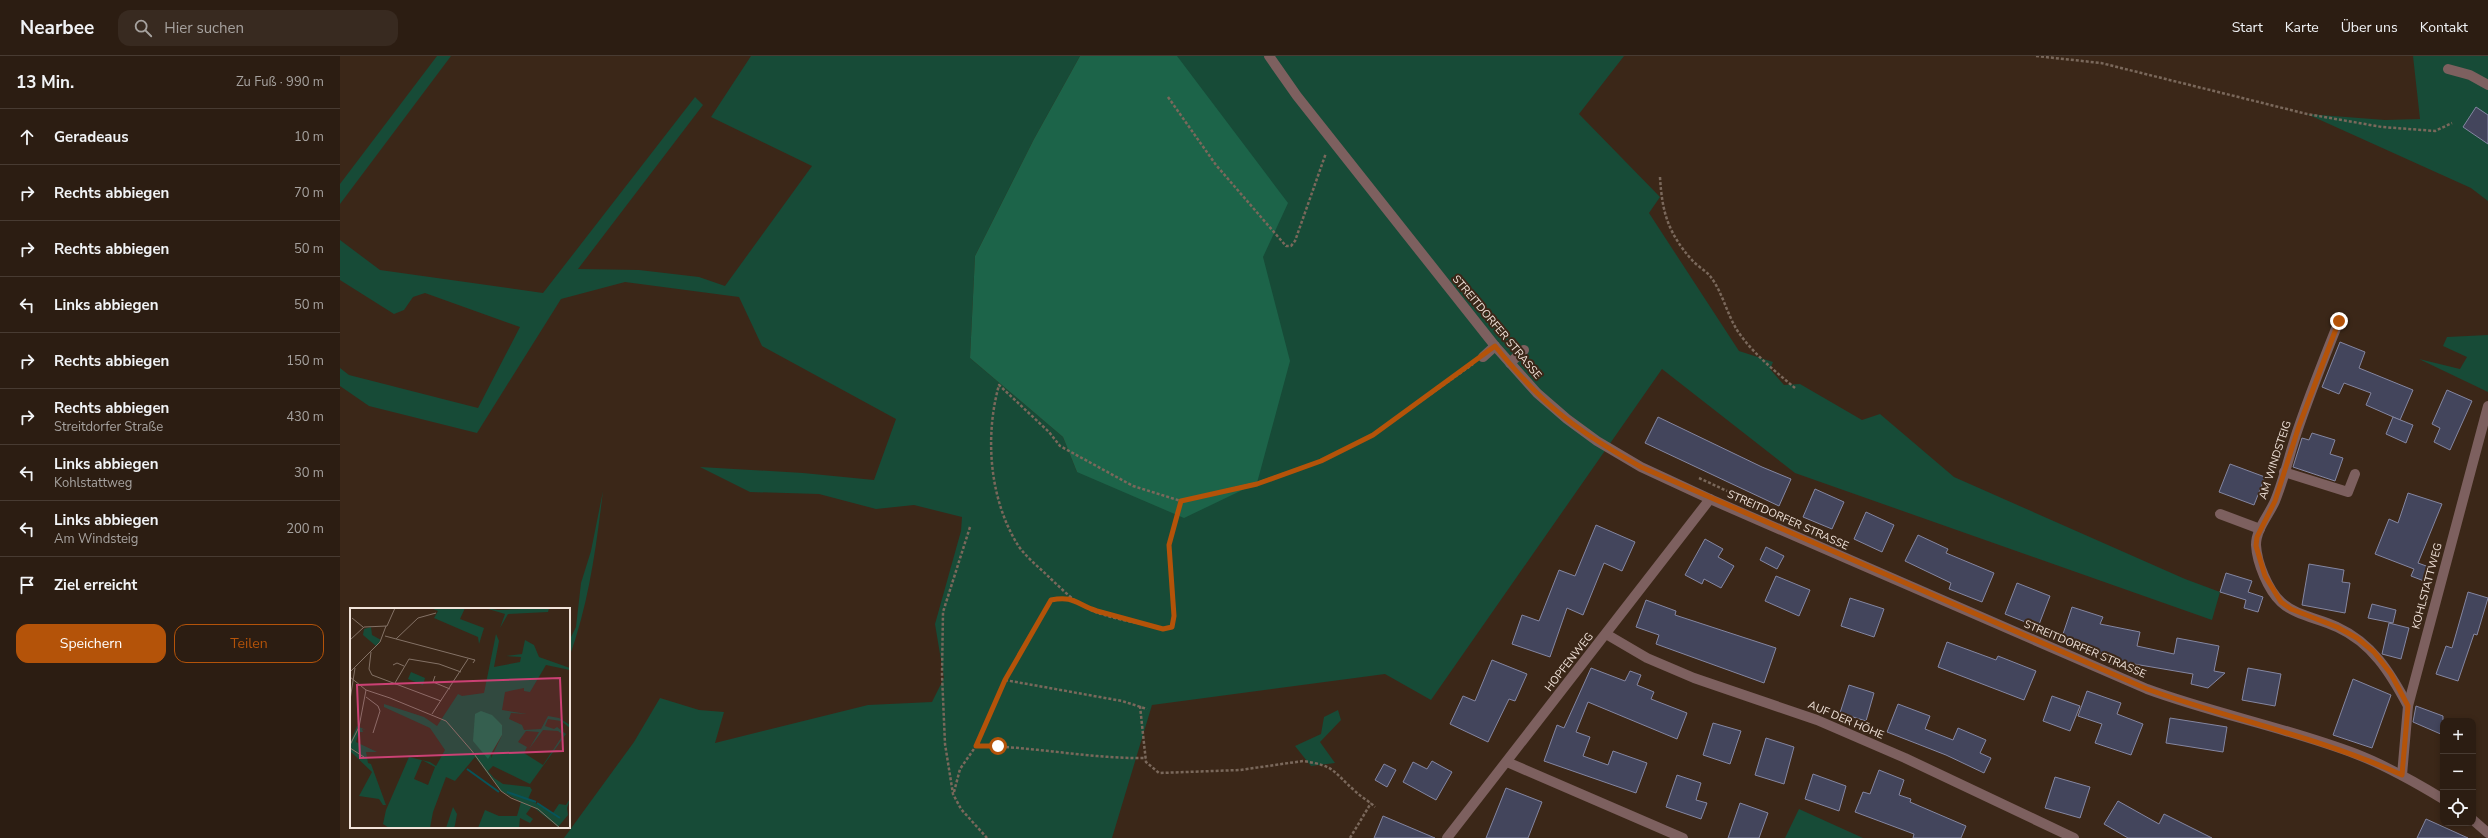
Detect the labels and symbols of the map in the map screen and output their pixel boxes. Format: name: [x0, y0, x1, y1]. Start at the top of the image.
street label: STREITDORFER STRASSE: [1449, 272, 1545, 382]
route end: [2330, 312, 2348, 330]
street label: AM WINDSTEIG: [2255, 419, 2295, 501]
street label: STREITDORFER STRASSE: [1725, 486, 1851, 554]
street label: KOHLSTATTWEG: [2408, 541, 2446, 631]
inset map: [350, 608, 570, 828]
street label: STREITDORFER STRASSE: [2022, 616, 2148, 682]
street label: HOPFENWEG: [1541, 629, 1597, 695]
street label: AUF DER HÖHE: [1806, 697, 1886, 743]
route start: [989, 737, 1007, 755]

